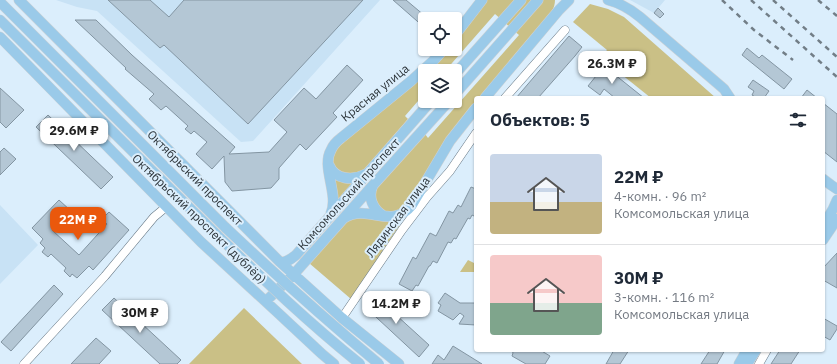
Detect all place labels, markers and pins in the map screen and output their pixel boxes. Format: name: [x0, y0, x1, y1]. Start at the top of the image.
pin: 26.3M ₽: [575, 51, 649, 85]
pin: 29.6M ₽: [37, 118, 111, 152]
pin: 22M ₽: [50, 207, 106, 241]
pin: 14.2M ₽: [359, 291, 433, 325]
pin: 30M ₽: [112, 300, 168, 334]

